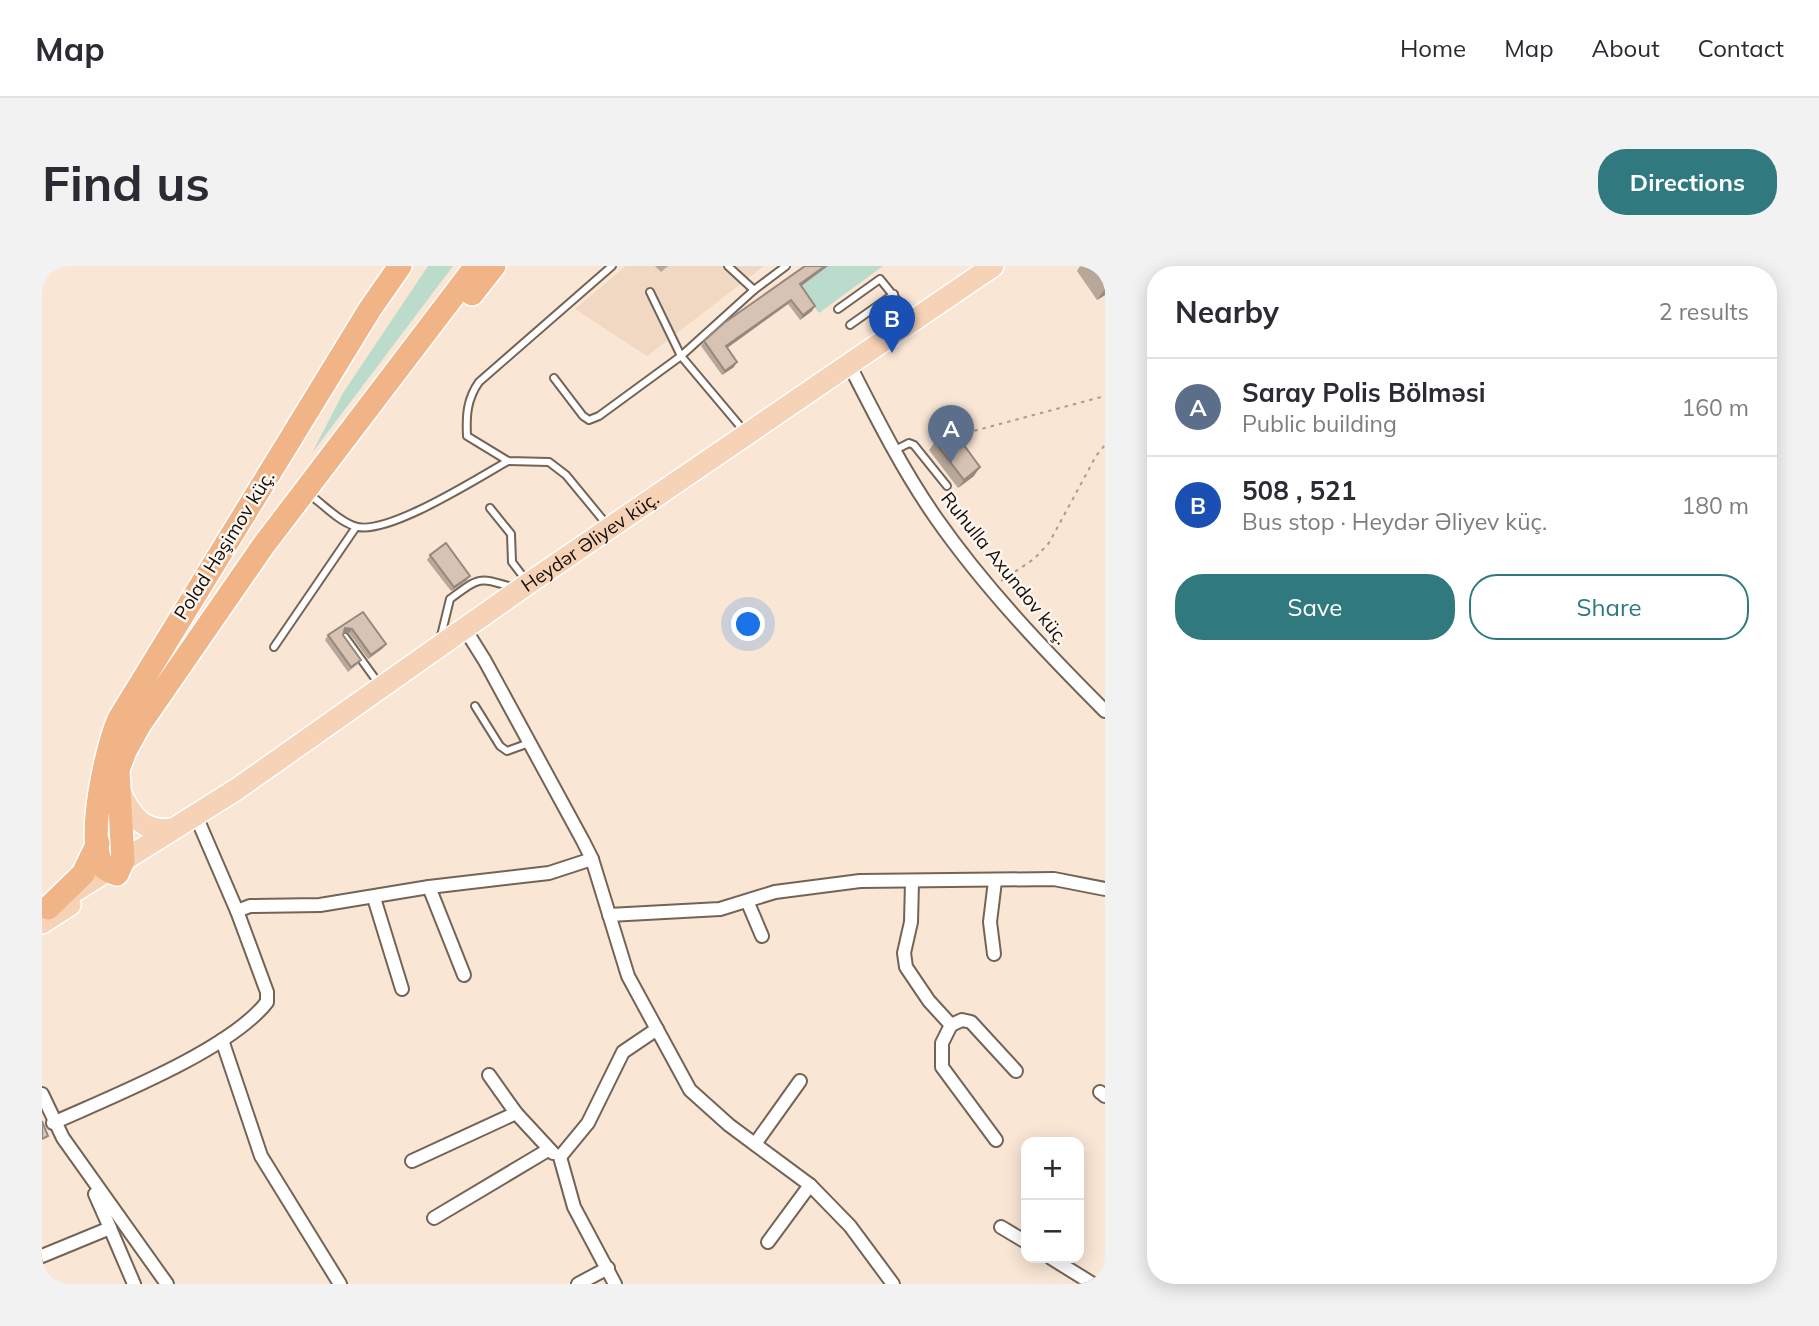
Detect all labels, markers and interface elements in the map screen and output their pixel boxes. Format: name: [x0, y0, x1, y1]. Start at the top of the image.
text: Map: [35, 28, 105, 69]
text: Home: [1400, 33, 1466, 63]
text: Map: [1504, 33, 1554, 63]
text: About: [1592, 33, 1660, 63]
text: Contact: [1698, 33, 1784, 63]
button: Directions: [1598, 149, 1777, 215]
text: Find us: [42, 152, 210, 213]
text: Nearby: [1175, 293, 1279, 331]
pin: B: [869, 295, 915, 353]
text: 2 results: [1659, 297, 1749, 326]
text: Saray Polis Bölməsi: [1242, 376, 1486, 409]
text: A: [1189, 393, 1207, 422]
text: 160 m: [1681, 393, 1749, 422]
pin: A: [928, 405, 974, 463]
text: Public building: [1242, 409, 1397, 438]
street label: Polad Həşimov küç.: [169, 466, 279, 624]
text: 508 , 521: [1242, 474, 1356, 507]
street label: Heydər Əliyev küç.: [516, 486, 663, 597]
street label: Ruhulla Axundov küç.: [936, 487, 1074, 649]
text: B: [1190, 491, 1206, 520]
text: 180 m: [1681, 491, 1749, 520]
text: Bus stop · Heydər Əliyev küç.: [1242, 507, 1547, 536]
button: Save: [1175, 574, 1455, 640]
button: Share: [1469, 574, 1749, 640]
your location: [731, 607, 765, 641]
map controls: [1021, 1137, 1084, 1263]
button: +: [1021, 1137, 1084, 1200]
button: −: [1021, 1200, 1084, 1263]

